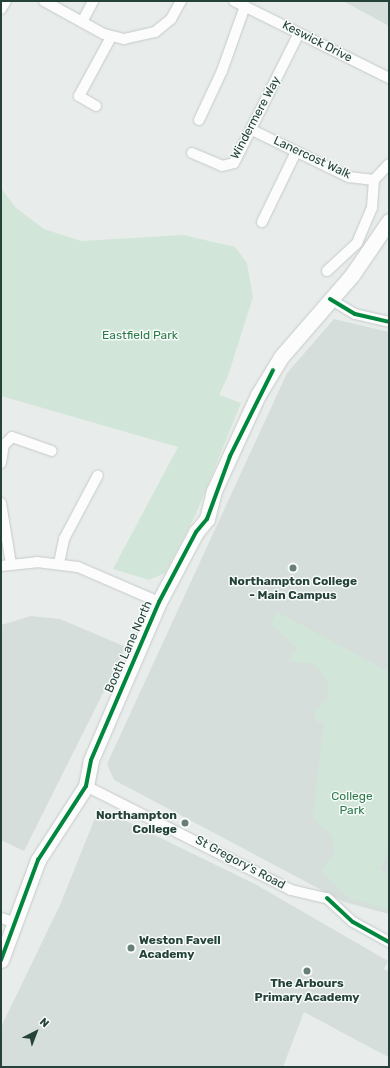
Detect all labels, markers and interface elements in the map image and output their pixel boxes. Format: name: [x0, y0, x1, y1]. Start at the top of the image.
street label: Keswick Drive: [280, 18, 354, 66]
street label: Windermere Way: [228, 74, 284, 162]
street label: Lanercost Walk: [271, 134, 353, 182]
park label: Eastfield Park: [102, 329, 178, 343]
marker: Northampton College - Main Campus: [288, 563, 298, 573]
place label: Northampton College - Main Campus: [229, 575, 357, 603]
street label: Booth Lane North: [102, 599, 156, 695]
park label: College Park: [331, 790, 373, 818]
place label: Northampton College: [96, 809, 177, 837]
marker: Northampton College: [180, 818, 190, 828]
street label: St Gregory's Road: [193, 833, 287, 893]
place label: Weston Favell Academy: [139, 934, 221, 962]
marker: Weston Favell Academy: [126, 943, 136, 953]
marker: The Arbours Primary Academy: [302, 966, 312, 976]
place label: The Arbours Primary Academy: [254, 977, 360, 1005]
north arrow: [16, 1012, 56, 1052]
text: N: [37, 1015, 52, 1030]

